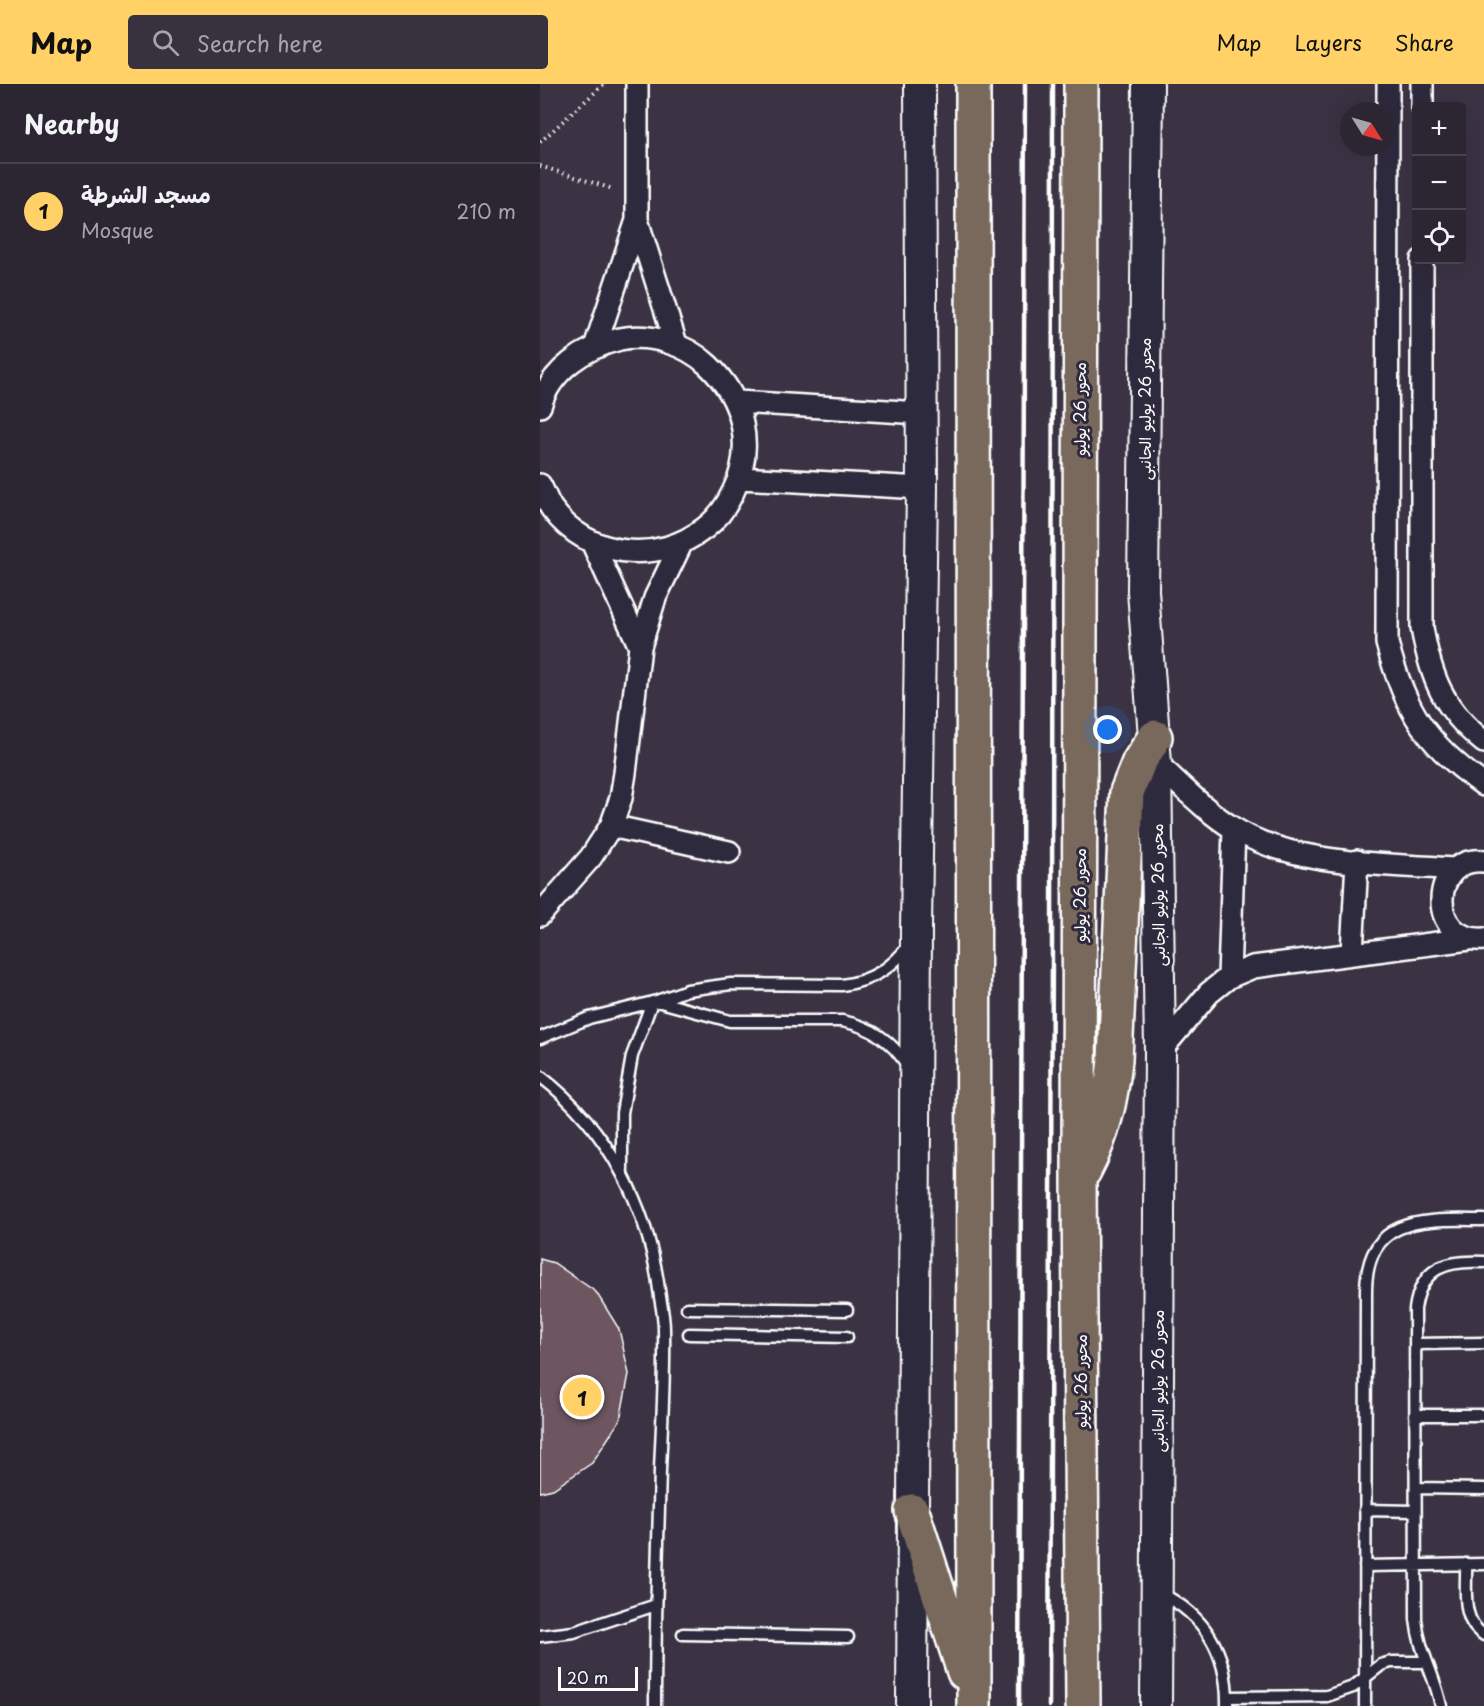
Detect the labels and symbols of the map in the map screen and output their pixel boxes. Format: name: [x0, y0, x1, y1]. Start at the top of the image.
north arrow: [1340, 102, 1394, 156]
street label: محور 26 يوليو الجانبى: [1132, 337, 1156, 481]
street label: محور 26 يوليو: [1067, 362, 1091, 457]
your location: [1093, 715, 1122, 744]
street label: محور 26 يوليو الجانبى: [1144, 823, 1170, 967]
street label: محور 26 يوليو: [1067, 848, 1091, 943]
street label: محور 26 يوليو الجانبى: [1145, 1309, 1169, 1453]
street label: محور 26 يوليو: [1068, 1334, 1092, 1429]
pin: 1: [562, 1374, 602, 1420]
scale bar: [558, 1664, 638, 1692]

